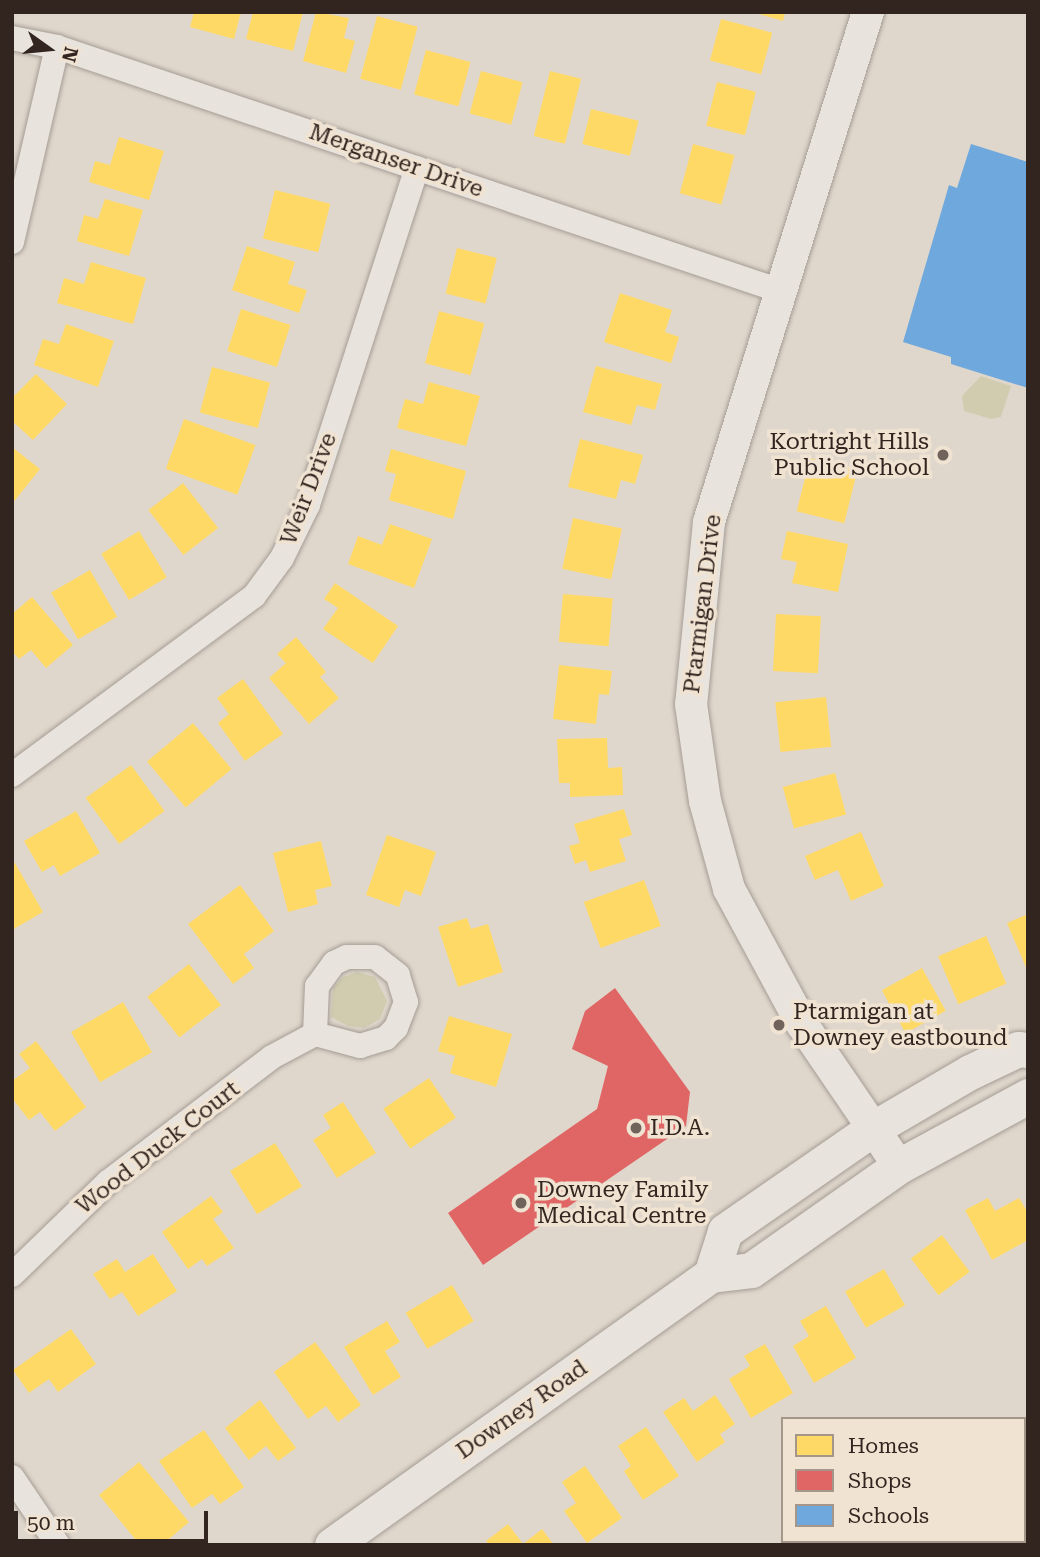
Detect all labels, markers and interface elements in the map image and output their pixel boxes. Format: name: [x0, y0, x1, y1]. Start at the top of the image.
north arrow: [14, 14, 84, 84]
text: N: [57, 45, 83, 65]
street label: Merganser Drive: [305, 118, 487, 204]
place label: Kortright Hills Public School: [769, 428, 929, 482]
street label: Weir Drive: [275, 429, 343, 549]
marker: Kortright Hills Public School: [935, 447, 951, 463]
street label: Ptarmigan Drive: [678, 513, 728, 695]
place label: Ptarmigan at Downey eastbound: [793, 998, 1008, 1052]
marker: Ptarmigan at Downey eastbound: [771, 1017, 787, 1033]
street label: Wood Duck Court: [71, 1076, 245, 1220]
place label: I.D.A.: [650, 1114, 710, 1142]
marker: I.D.A.: [628, 1120, 644, 1136]
place label: Downey Family Medical Centre: [537, 1176, 708, 1230]
marker: Downey Family Medical Centre: [511, 1193, 531, 1213]
street label: Downey Road: [451, 1355, 593, 1465]
legend: [781, 1417, 1026, 1543]
text: Homes: [848, 1434, 919, 1458]
text: Shops: [848, 1469, 911, 1493]
scale bar: [18, 1498, 212, 1542]
text: Schools: [848, 1504, 929, 1528]
text: 50 m: [27, 1511, 75, 1535]

